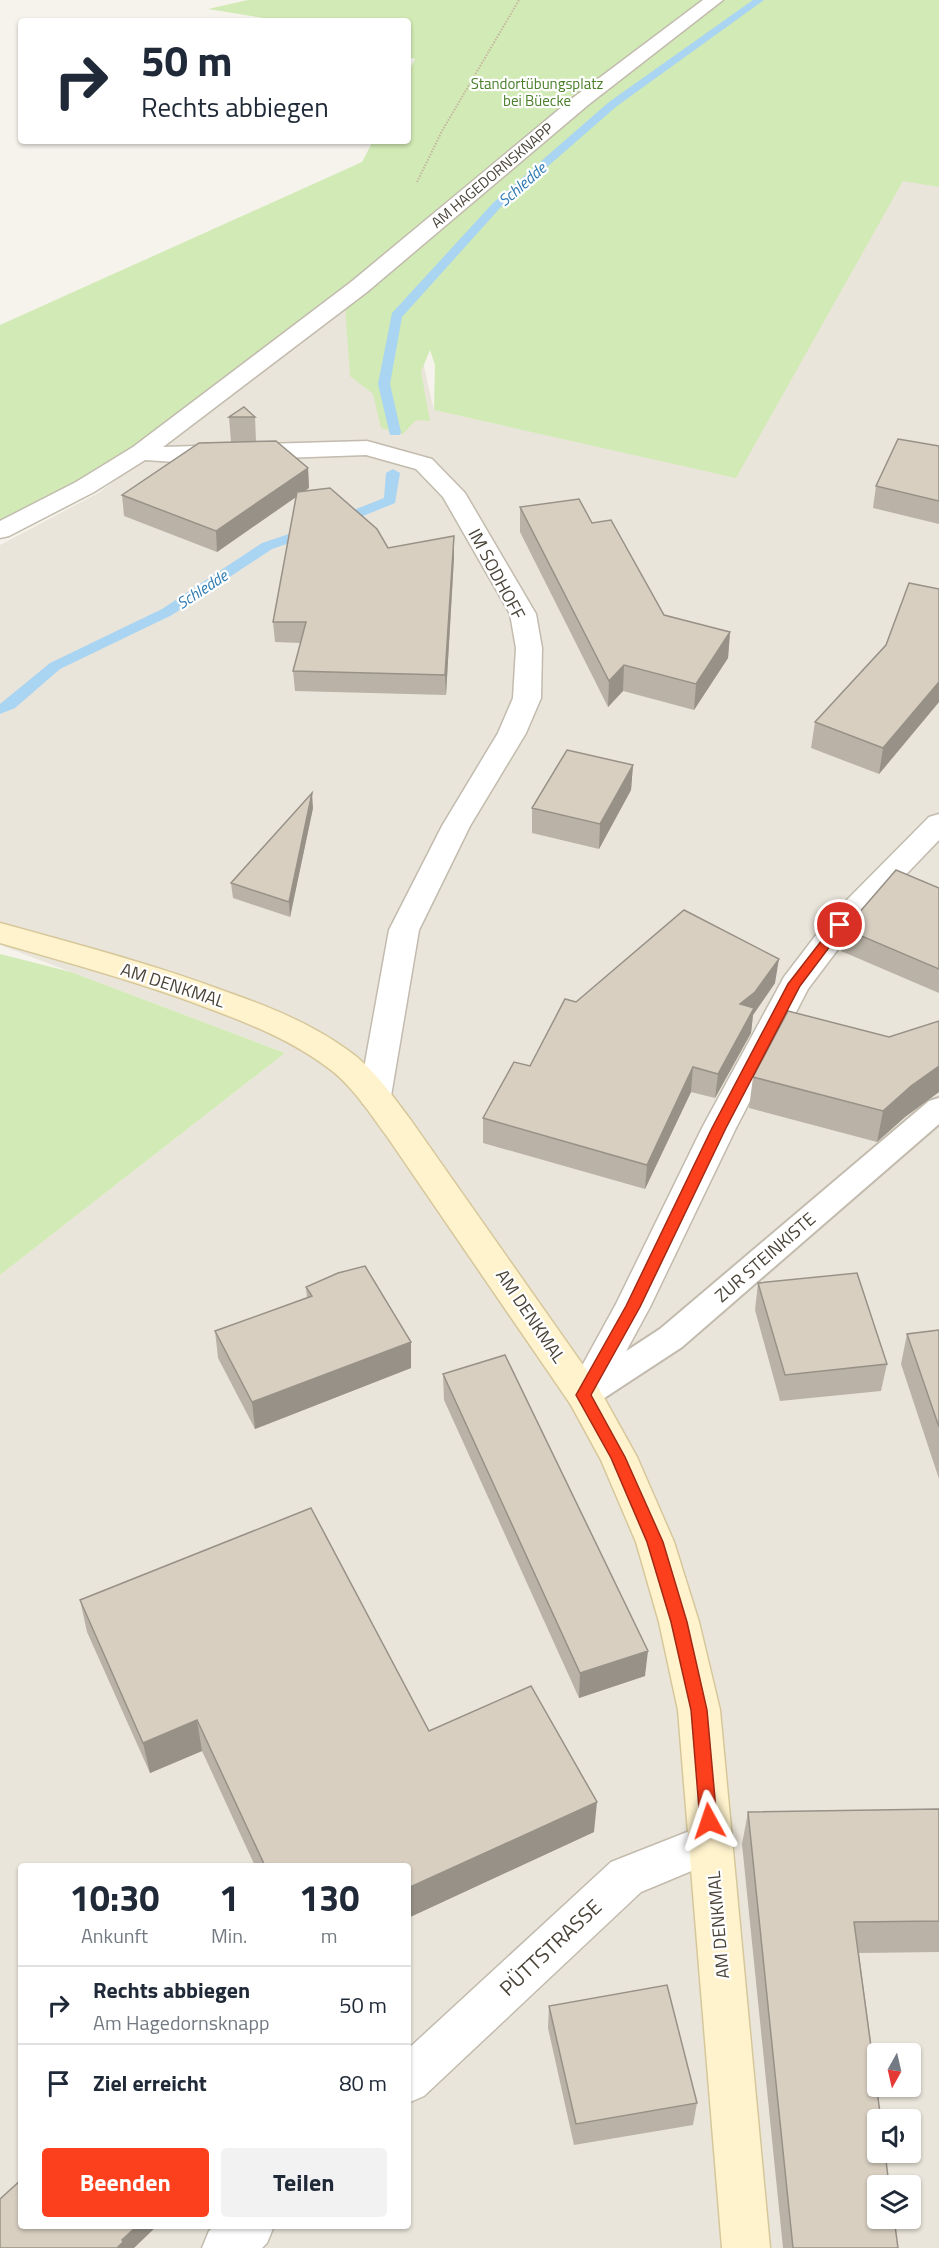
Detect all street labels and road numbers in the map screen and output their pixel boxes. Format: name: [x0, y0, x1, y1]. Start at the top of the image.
street label: AM HAGEDORNSKNAPP: [426, 117, 558, 233]
street label: IM SODHOFF: [462, 524, 532, 624]
street label: AM DENKMAL: [117, 955, 229, 1015]
street label: ZUR STEINKISTE: [709, 1205, 821, 1308]
street label: AM DENKMAL: [490, 1264, 573, 1369]
street label: AM DENKMAL: [700, 1870, 736, 1980]
street label: PÜTTSTRASSE: [492, 1891, 608, 2003]

